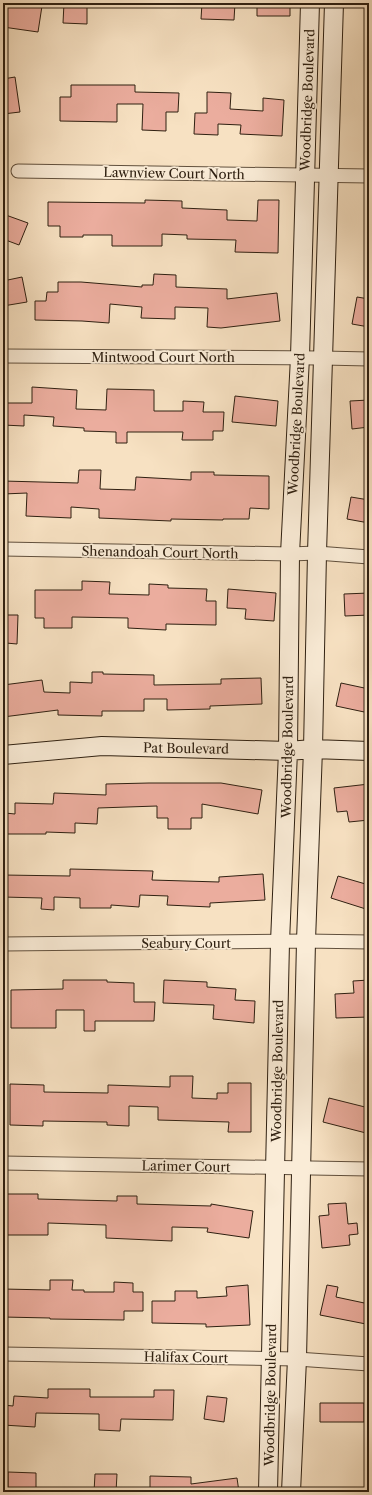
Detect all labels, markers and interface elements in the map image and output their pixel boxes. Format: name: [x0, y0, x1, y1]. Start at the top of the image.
street label: Woodbridge Boulevard: [296, 28, 317, 172]
street label: Lawnview Court North: [103, 164, 245, 182]
street label: Mintwood Court North: [91, 349, 235, 365]
street label: Woodbridge Boulevard: [284, 352, 308, 497]
street label: Shenandoah Court North: [81, 543, 239, 561]
street label: Woodbridge Boulevard: [278, 676, 296, 819]
street label: Pat Boulevard: [143, 739, 229, 757]
street label: Seabury Court: [141, 935, 231, 951]
street label: Woodbridge Boulevard: [268, 1000, 286, 1143]
street label: Larimer Court: [141, 1157, 231, 1175]
street label: Woodbridge Boulevard: [261, 1324, 279, 1467]
street label: Halifax Court: [144, 1348, 229, 1366]

